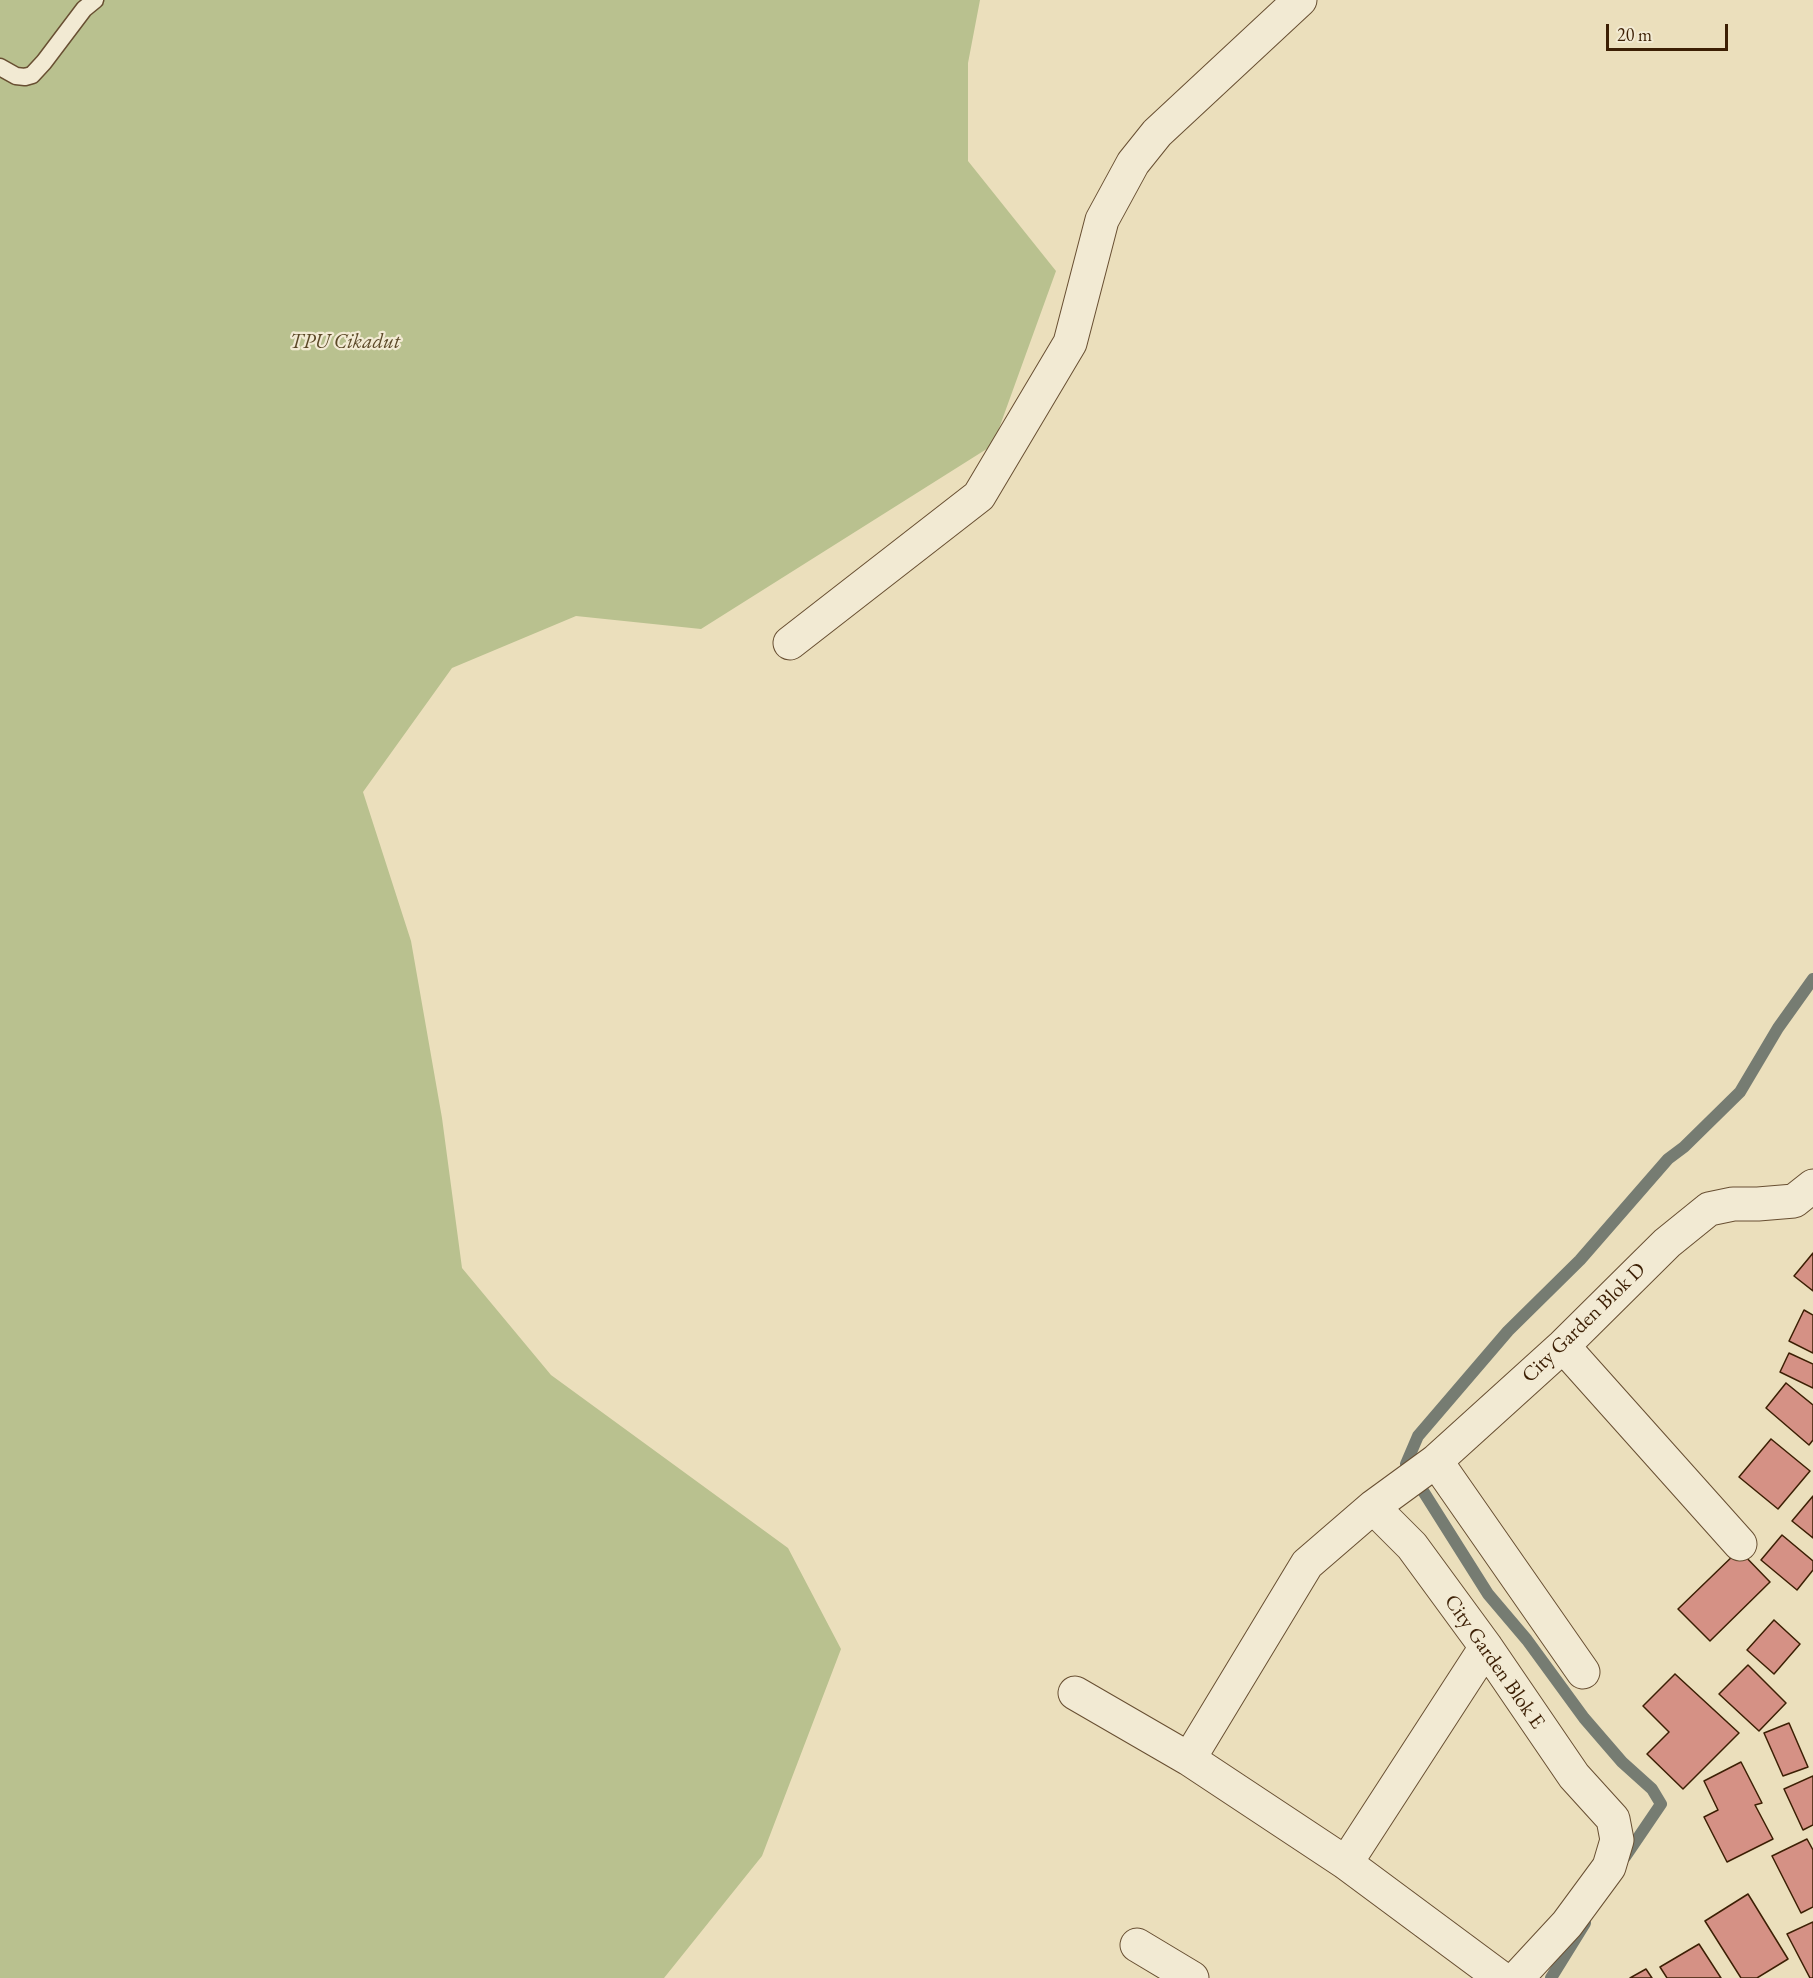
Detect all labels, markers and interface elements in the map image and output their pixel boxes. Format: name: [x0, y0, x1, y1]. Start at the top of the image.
scale bar: [1609, 12, 1730, 50]
text: 20 m: [1617, 23, 1652, 46]
park label: TPU Cikadut: [290, 329, 400, 355]
street label: City Garden Blok D: [1517, 1258, 1651, 1388]
street label: City Garden Blok E: [1438, 1590, 1550, 1734]

